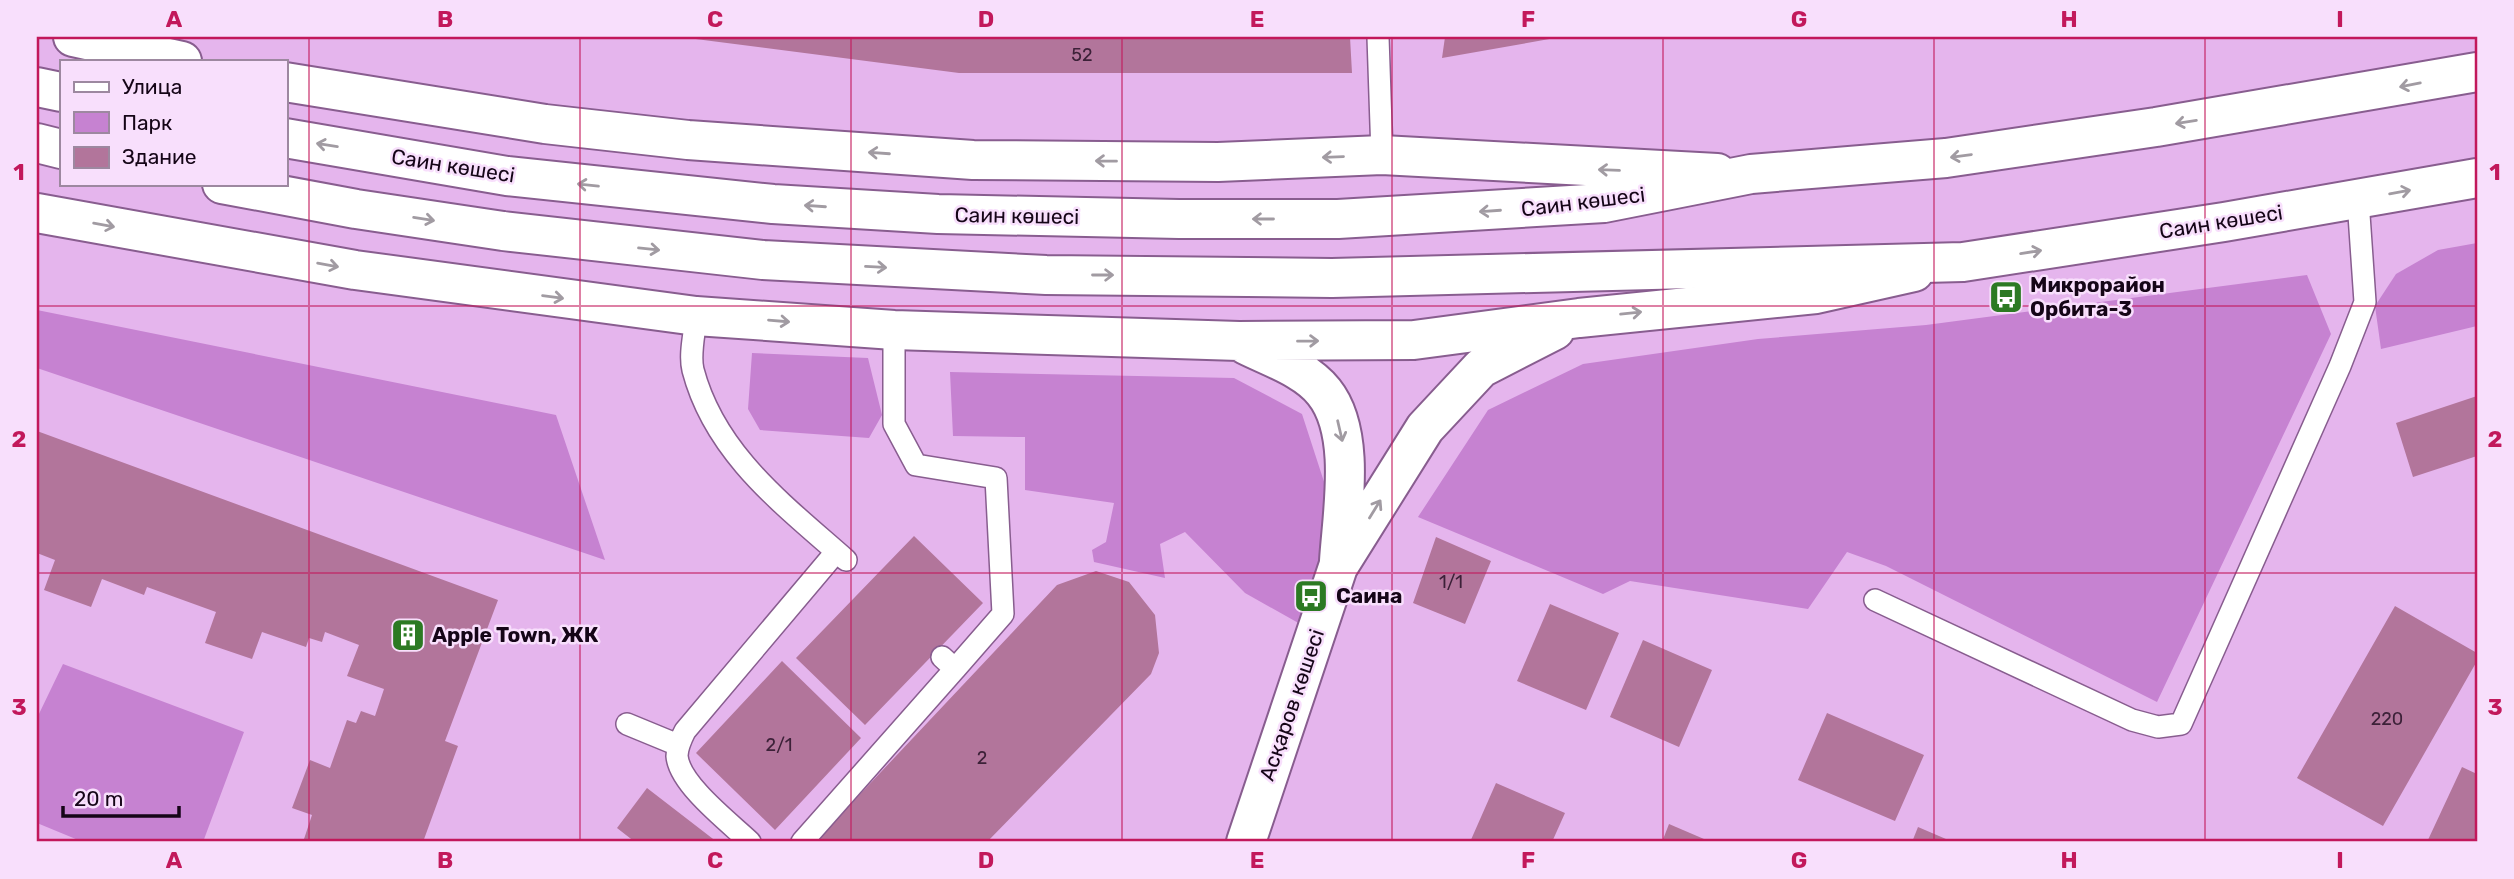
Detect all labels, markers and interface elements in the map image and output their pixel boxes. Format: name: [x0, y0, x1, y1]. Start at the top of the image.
text: A: [166, 5, 183, 33]
text: B: [437, 5, 453, 33]
text: C: [707, 5, 723, 33]
text: D: [978, 5, 994, 33]
text: E: [1250, 5, 1264, 33]
text: F: [1521, 5, 1535, 33]
text: G: [1791, 5, 1807, 33]
text: H: [2060, 5, 2078, 33]
text: I: [2336, 5, 2344, 33]
house number: 52: [1071, 44, 1093, 66]
legend: [60, 60, 287, 186]
text: Улица: [122, 74, 182, 99]
one-way arrow: [2399, 79, 2422, 92]
text: Парк: [122, 110, 172, 135]
one-way arrow: [2175, 116, 2198, 129]
one-way arrow: [316, 138, 339, 151]
street label: Саин көшесі: [390, 143, 517, 188]
text: Здание: [122, 144, 197, 169]
one-way arrow: [867, 147, 890, 160]
one-way arrow: [1950, 150, 1973, 163]
one-way arrow: [1322, 151, 1345, 164]
one-way arrow: [1095, 154, 1118, 168]
text: 1: [13, 158, 25, 186]
text: 1: [2489, 158, 2501, 186]
one-way arrow: [1598, 163, 1621, 176]
one-way arrow: [578, 178, 600, 191]
street label: Саин көшесі: [1520, 182, 1646, 222]
one-way arrow: [2388, 185, 2411, 198]
one-way arrow: [804, 199, 827, 212]
street label: Саин көшесі: [2157, 199, 2284, 244]
street label: Саин көшесі: [955, 202, 1080, 229]
one-way arrow: [1479, 205, 1502, 218]
one-way arrow: [1251, 212, 1274, 226]
one-way arrow: [412, 213, 435, 226]
one-way arrow: [92, 219, 115, 232]
one-way arrow: [638, 242, 660, 255]
one-way arrow: [2019, 245, 2041, 258]
one-way arrow: [316, 259, 339, 273]
one-way arrow: [864, 261, 887, 274]
one-way arrow: [1092, 268, 1115, 282]
place label: Микрорайон Орбита-3: [2030, 272, 2165, 321]
bus stop icon: Микрорайон Орбита-3: [1987, 278, 2025, 316]
one-way arrow: [541, 291, 564, 304]
one-way arrow: [1620, 306, 1642, 319]
one-way arrow: [767, 315, 790, 328]
one-way arrow: [1296, 334, 1319, 348]
one-way arrow: [1334, 419, 1348, 442]
text: 2: [12, 425, 26, 453]
text: 2: [2488, 425, 2502, 453]
one-way arrow: [1368, 499, 1382, 519]
house number: 1/1: [1439, 571, 1463, 593]
bus stop icon: Саина: [1292, 577, 1330, 615]
place label: Саина: [1336, 583, 1402, 608]
building icon: Apple Town, ЖК: [389, 616, 427, 654]
place label: Apple Town, ЖК: [432, 622, 599, 647]
street label: Асқаров көшесі: [1254, 626, 1329, 784]
text: 3: [11, 693, 27, 721]
text: 3: [2487, 693, 2503, 721]
house number: 220: [2371, 708, 2403, 730]
house number: 2/1: [766, 734, 792, 756]
house number: 2: [977, 747, 987, 769]
scale bar: [63, 774, 178, 818]
text: 20 m: [74, 786, 123, 811]
text: A: [166, 846, 183, 874]
text: B: [437, 846, 453, 874]
text: C: [707, 846, 723, 874]
text: D: [978, 846, 994, 874]
text: E: [1250, 846, 1264, 874]
text: F: [1521, 846, 1535, 874]
text: G: [1791, 846, 1807, 874]
text: H: [2060, 846, 2078, 874]
text: I: [2336, 846, 2344, 874]

